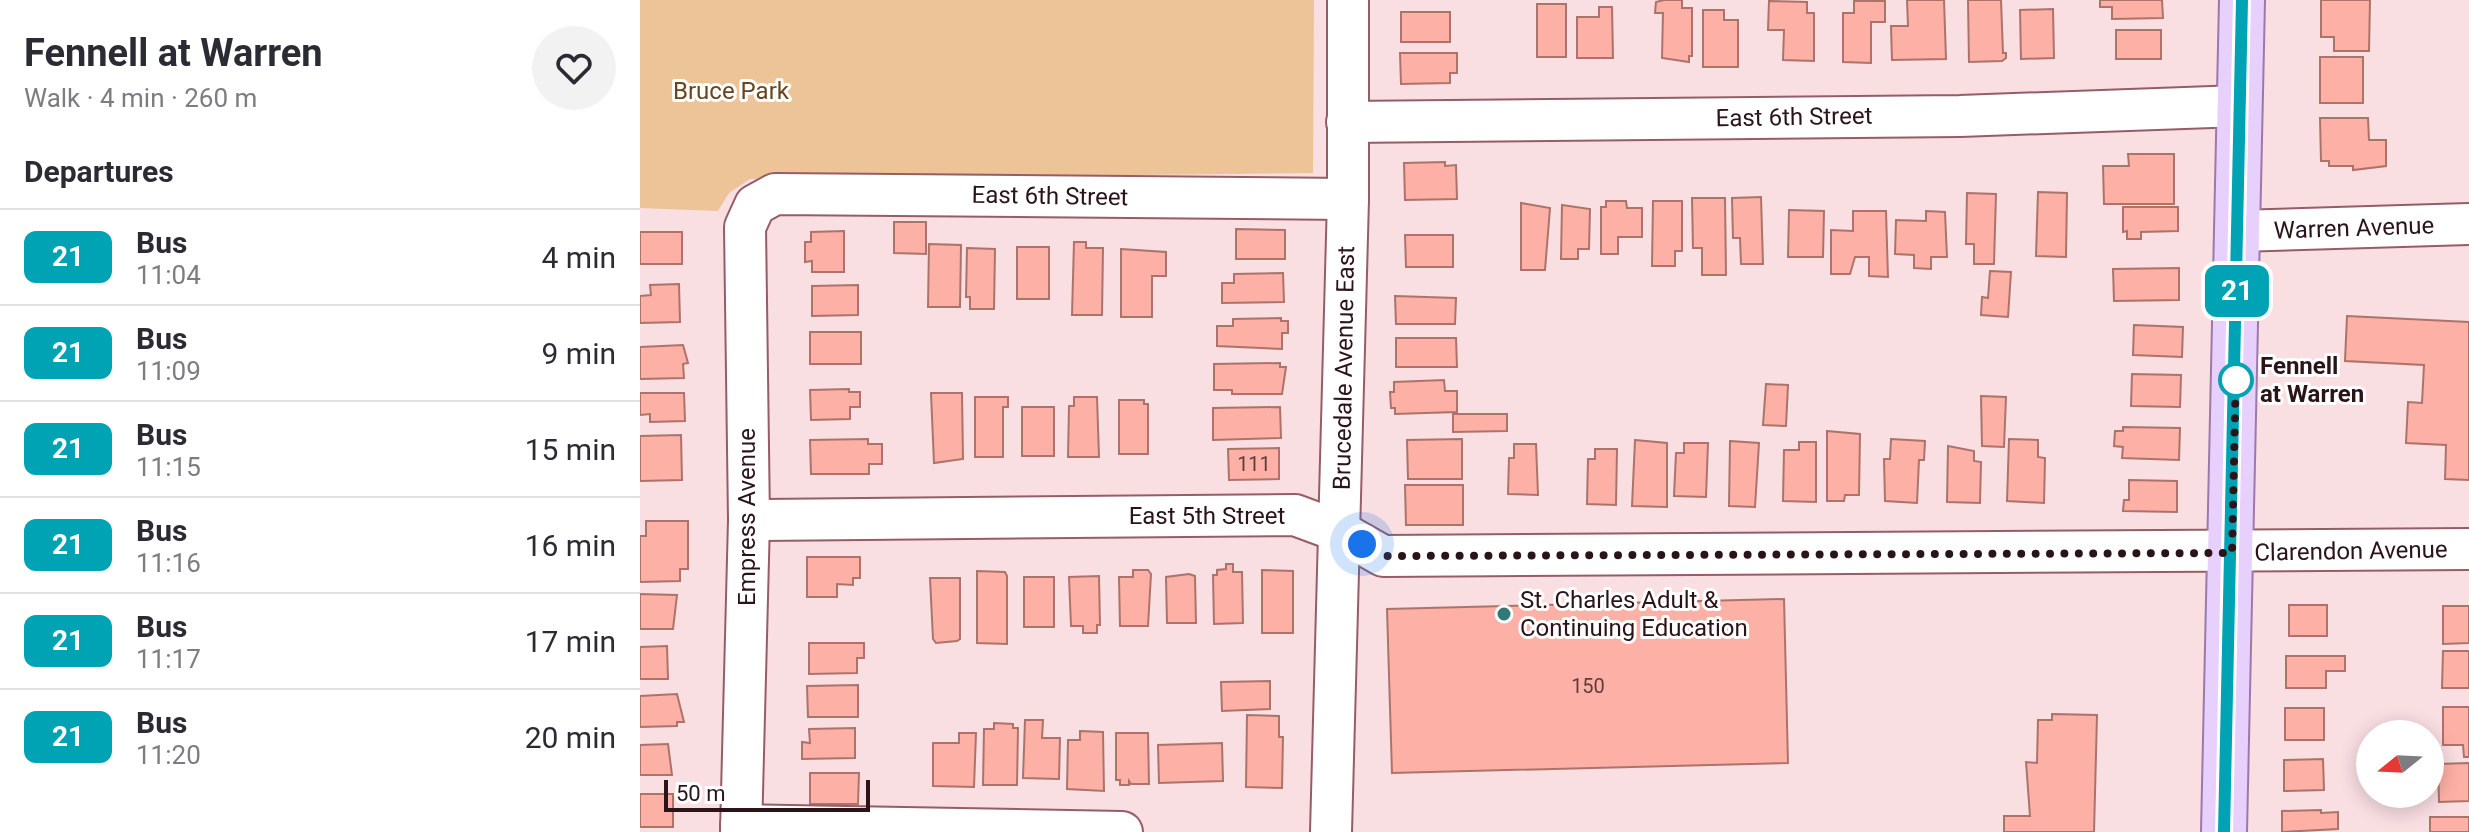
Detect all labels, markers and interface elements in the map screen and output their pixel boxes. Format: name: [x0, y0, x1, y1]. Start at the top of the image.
button: heart: [532, 26, 616, 110]
text: Fennell at Warren: [24, 31, 323, 75]
park label: Bruce Park: [673, 77, 790, 105]
text: Walk · 4 min · 260 m: [24, 83, 257, 113]
street label: East 6th Street: [1715, 102, 1873, 132]
text: Departures: [24, 154, 174, 189]
street label: East 6th Street: [971, 181, 1129, 211]
street label: Warren Avenue: [2273, 211, 2435, 245]
text: Bus: [136, 225, 187, 260]
text: 21: [52, 240, 84, 273]
text: 4 min: [542, 240, 616, 275]
street label: Brucedale Avenue East: [1328, 246, 1360, 490]
text: 11:04: [136, 260, 201, 290]
line badge: 21: [2201, 265, 2273, 317]
text: 21: [2221, 274, 2253, 307]
text: Bus: [136, 321, 187, 356]
text: 21: [52, 336, 84, 369]
text: 9 min: [542, 336, 616, 371]
place label: Fennell at Warren: [2260, 352, 2364, 408]
text: 11:09: [136, 356, 201, 386]
marker: Fennell at Warren: [2219, 363, 2253, 397]
text: Bus: [136, 417, 187, 452]
street label: Empress Avenue: [733, 428, 761, 606]
text: 21: [52, 432, 84, 465]
text: 15 min: [525, 432, 616, 467]
text: 11:15: [136, 452, 201, 482]
house number: 111: [1237, 452, 1271, 476]
street label: East 5th Street: [1129, 502, 1286, 530]
text: Bus: [136, 513, 187, 548]
your location: [1342, 524, 1382, 564]
text: 21: [52, 528, 84, 561]
text: 16 min: [525, 528, 616, 563]
street label: Clarendon Avenue: [2254, 535, 2448, 567]
text: 11:16: [136, 548, 201, 578]
place label: St. Charles Adult & Continuing Education: [1520, 586, 1748, 642]
marker: St. Charles Adult & Continuing Education: [1495, 605, 1513, 623]
text: Bus: [136, 609, 187, 644]
text: 21: [52, 624, 84, 657]
text: 17 min: [525, 624, 616, 659]
text: 11:17: [136, 644, 201, 674]
house number: 150: [1571, 674, 1605, 698]
text: Bus: [136, 705, 187, 740]
text: 21: [52, 720, 84, 753]
text: 20 min: [525, 720, 616, 755]
north arrow: [2356, 720, 2444, 808]
map controls: [2356, 720, 2444, 808]
text: 11:20: [136, 740, 201, 770]
scale bar: [664, 776, 870, 812]
text: 50 m: [676, 781, 725, 806]

